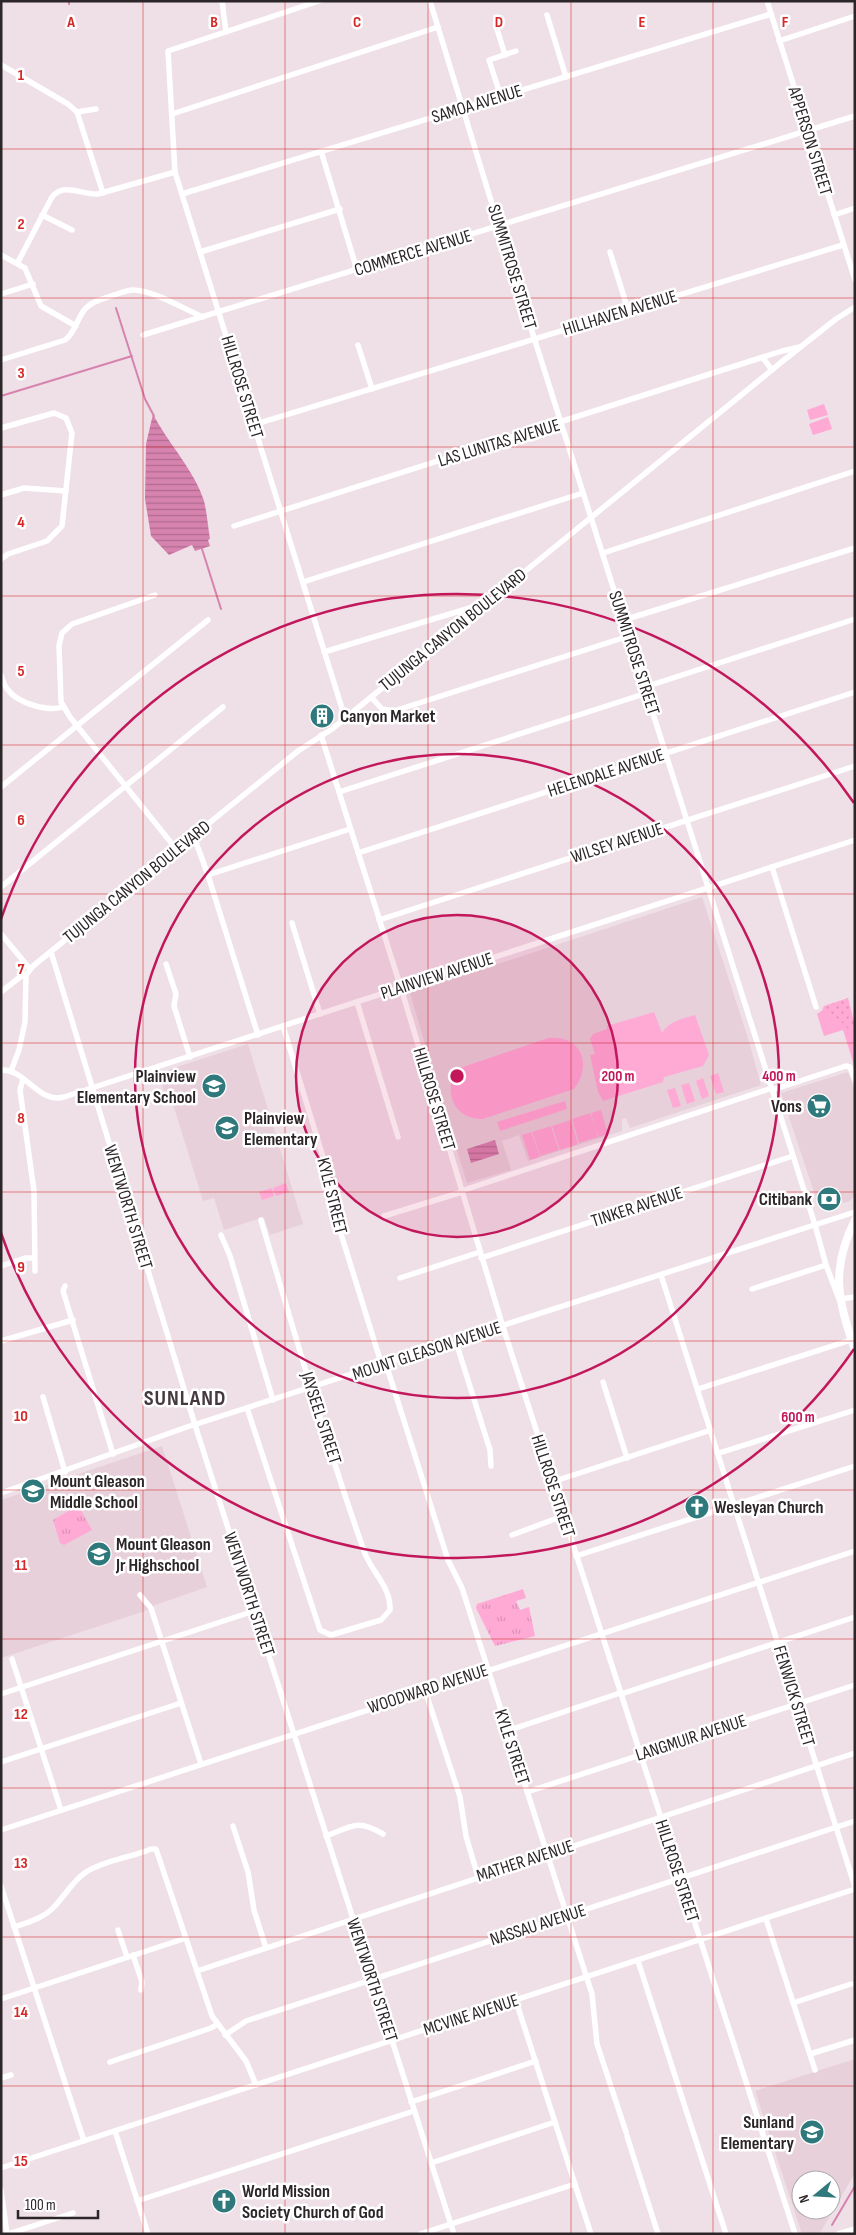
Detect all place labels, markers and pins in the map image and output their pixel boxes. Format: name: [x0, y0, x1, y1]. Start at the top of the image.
building icon: Canyon Market: [309, 703, 335, 729]
place label: Canyon Market: [340, 706, 436, 727]
place label: Plainview Elementary School: [77, 1066, 196, 1108]
centre of rings: [448, 1067, 466, 1085]
school or university icon: Plainview Elementary School: [201, 1073, 227, 1099]
supermarket icon: Vons: [806, 1093, 832, 1119]
place label: Vons: [771, 1096, 802, 1117]
place label: Plainview Elementary: [244, 1108, 318, 1150]
school or university icon: Plainview Elementary: [214, 1115, 240, 1141]
bank icon: Citibank: [816, 1186, 842, 1212]
place label: Citibank: [759, 1189, 812, 1210]
place label: Mount Gleason Middle School: [50, 1471, 145, 1513]
school or university icon: Mount Gleason Middle School: [20, 1478, 46, 1504]
church icon: Wesleyan Church: [684, 1494, 710, 1520]
place label: Wesleyan Church: [714, 1497, 824, 1518]
place label: Mount Gleason Jr Highschool: [115, 1534, 211, 1576]
school or university icon: Mount Gleason Jr Highschool: [86, 1541, 112, 1567]
place label: Sunland Elementary: [721, 2112, 795, 2154]
school or university icon: Sunland Elementary: [799, 2119, 825, 2145]
place label: World Mission Society Church of God: [242, 2181, 384, 2223]
church icon: World Mission Society Church of God: [211, 2188, 237, 2214]

